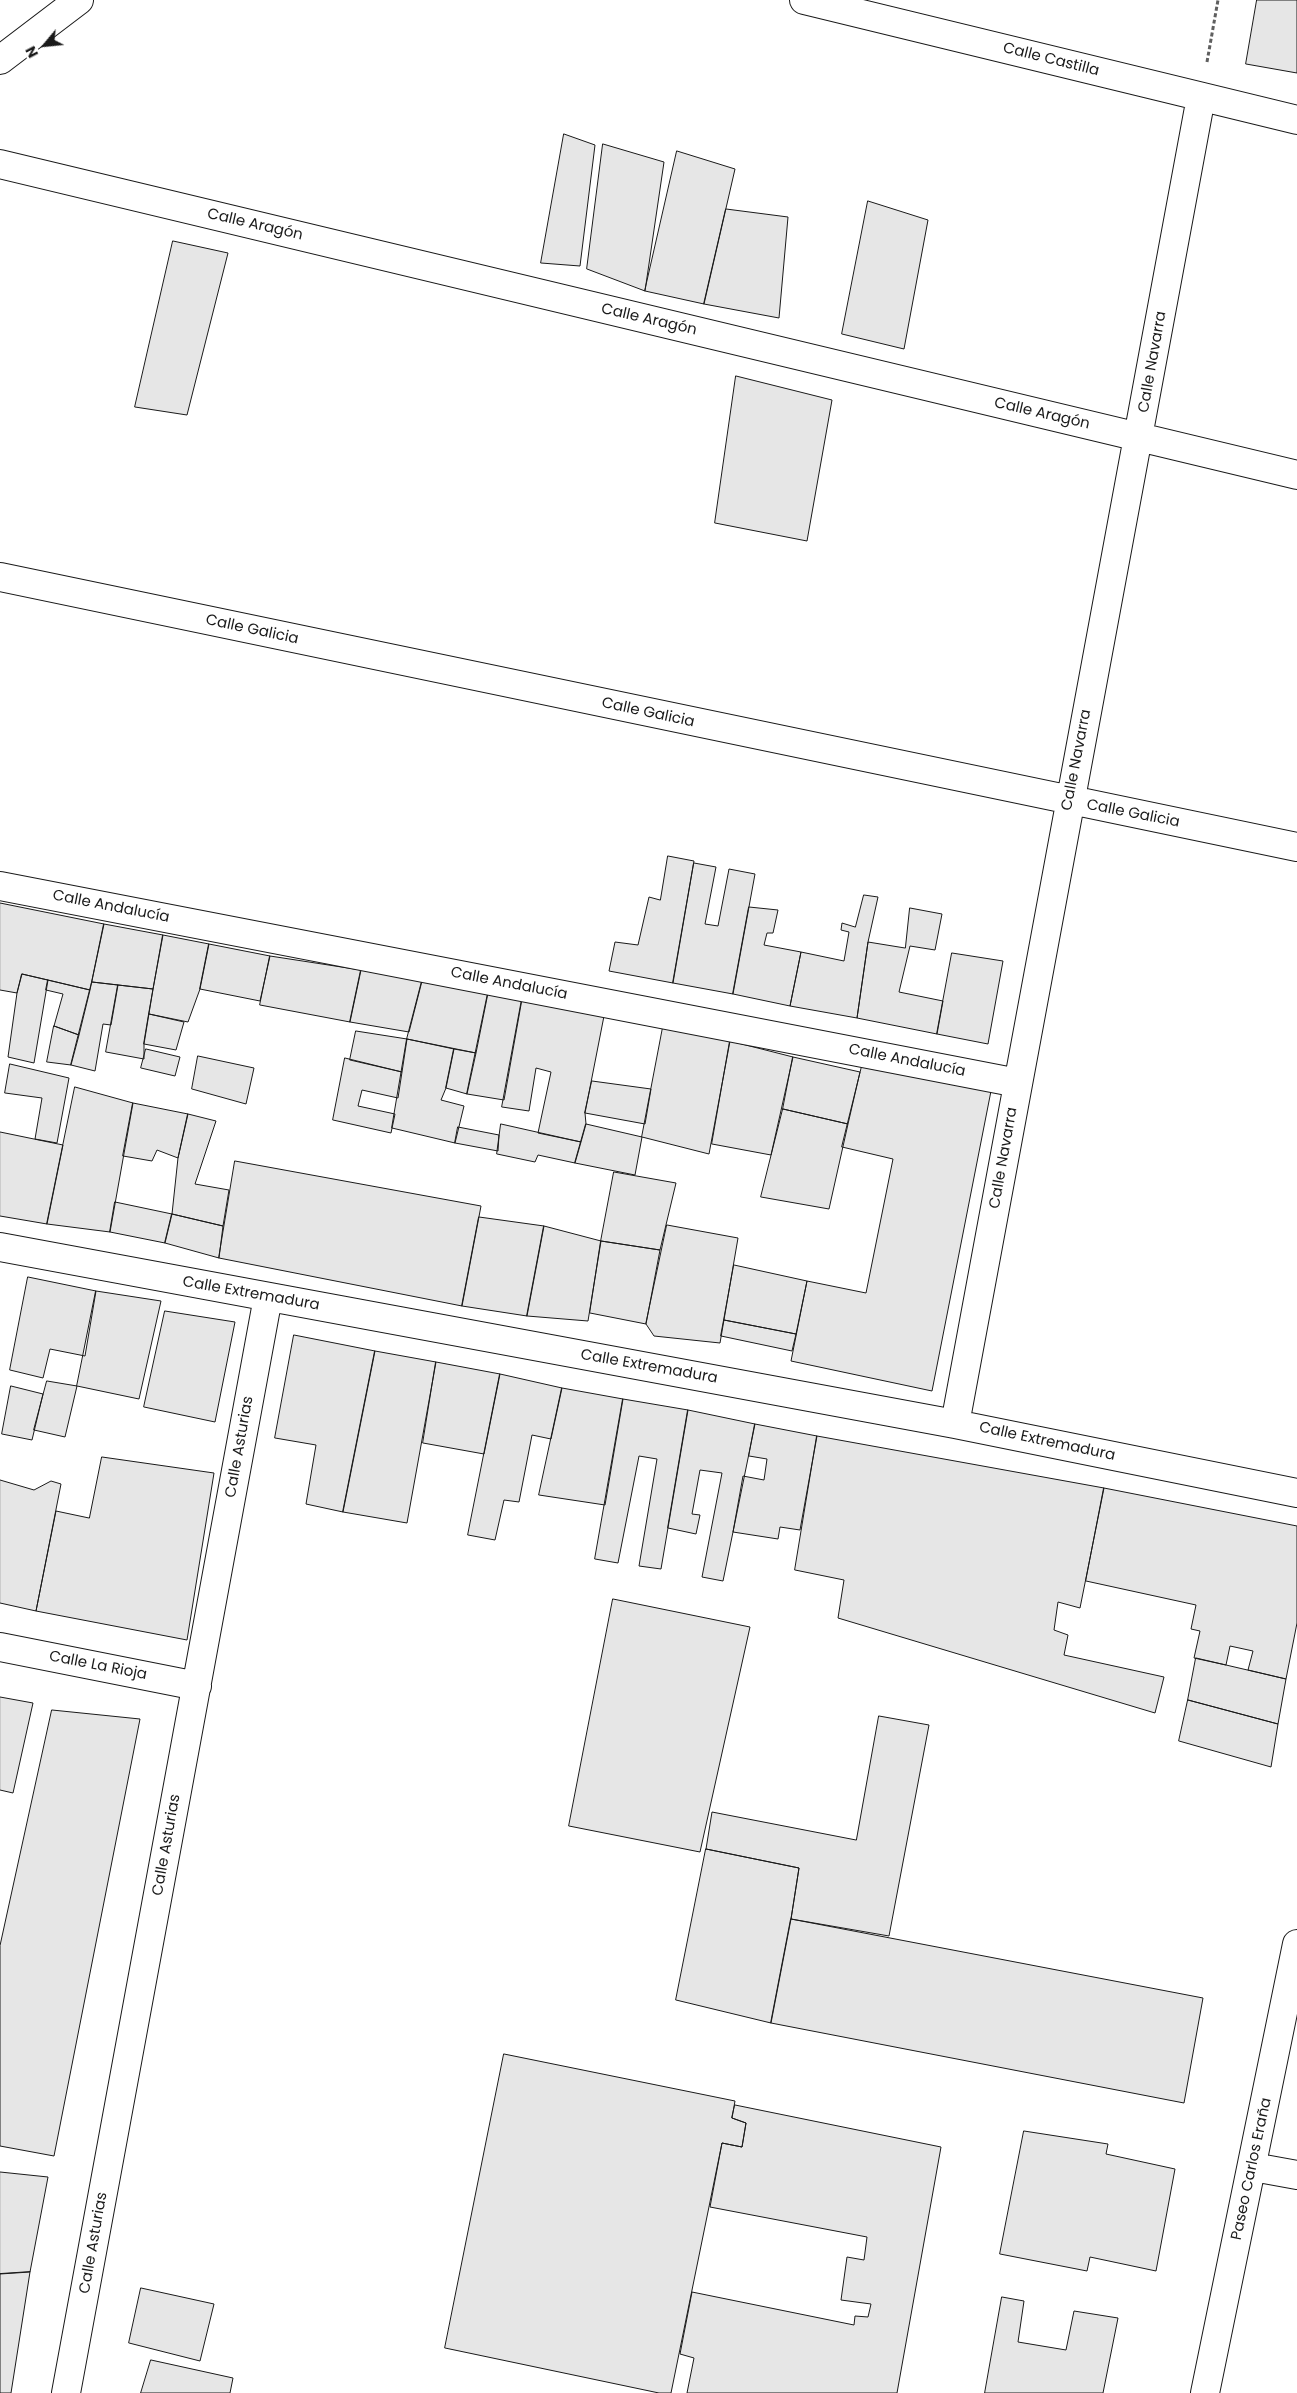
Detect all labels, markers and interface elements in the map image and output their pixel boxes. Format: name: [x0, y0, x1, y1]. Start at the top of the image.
north arrow: [20, 20, 70, 70]
street label: Calle Castilla: [1001, 39, 1101, 81]
text: N: [20, 43, 43, 61]
street label: Calle Aragón: [205, 205, 305, 245]
street label: Calle Aragón: [599, 300, 699, 340]
street label: Calle Navarra: [1135, 310, 1171, 414]
street label: Calle Aragón: [992, 394, 1092, 434]
street label: Calle Galicia: [204, 611, 300, 649]
street label: Calle Galicia: [600, 694, 696, 732]
street label: Calle Navarra: [1058, 708, 1096, 812]
street label: Calle Galicia: [1085, 796, 1181, 832]
street label: Calle Andalucía: [51, 887, 171, 927]
street label: Calle Andalucía: [449, 964, 569, 1004]
street label: Calle Andalucía: [847, 1041, 967, 1081]
street label: Calle Navarra: [986, 1106, 1022, 1210]
street label: Calle Extremadura: [181, 1273, 321, 1315]
street label: Calle Extremadura: [579, 1346, 719, 1388]
street label: Calle Asturias: [222, 1395, 258, 1499]
street label: Calle Extremadura: [977, 1419, 1117, 1465]
street label: Calle La Rioja: [48, 1648, 148, 1684]
street label: Calle Asturias: [149, 1793, 185, 1897]
street label: Paseo Carlos Eraña: [1228, 2096, 1276, 2242]
street label: Calle Asturias: [76, 2191, 112, 2295]

